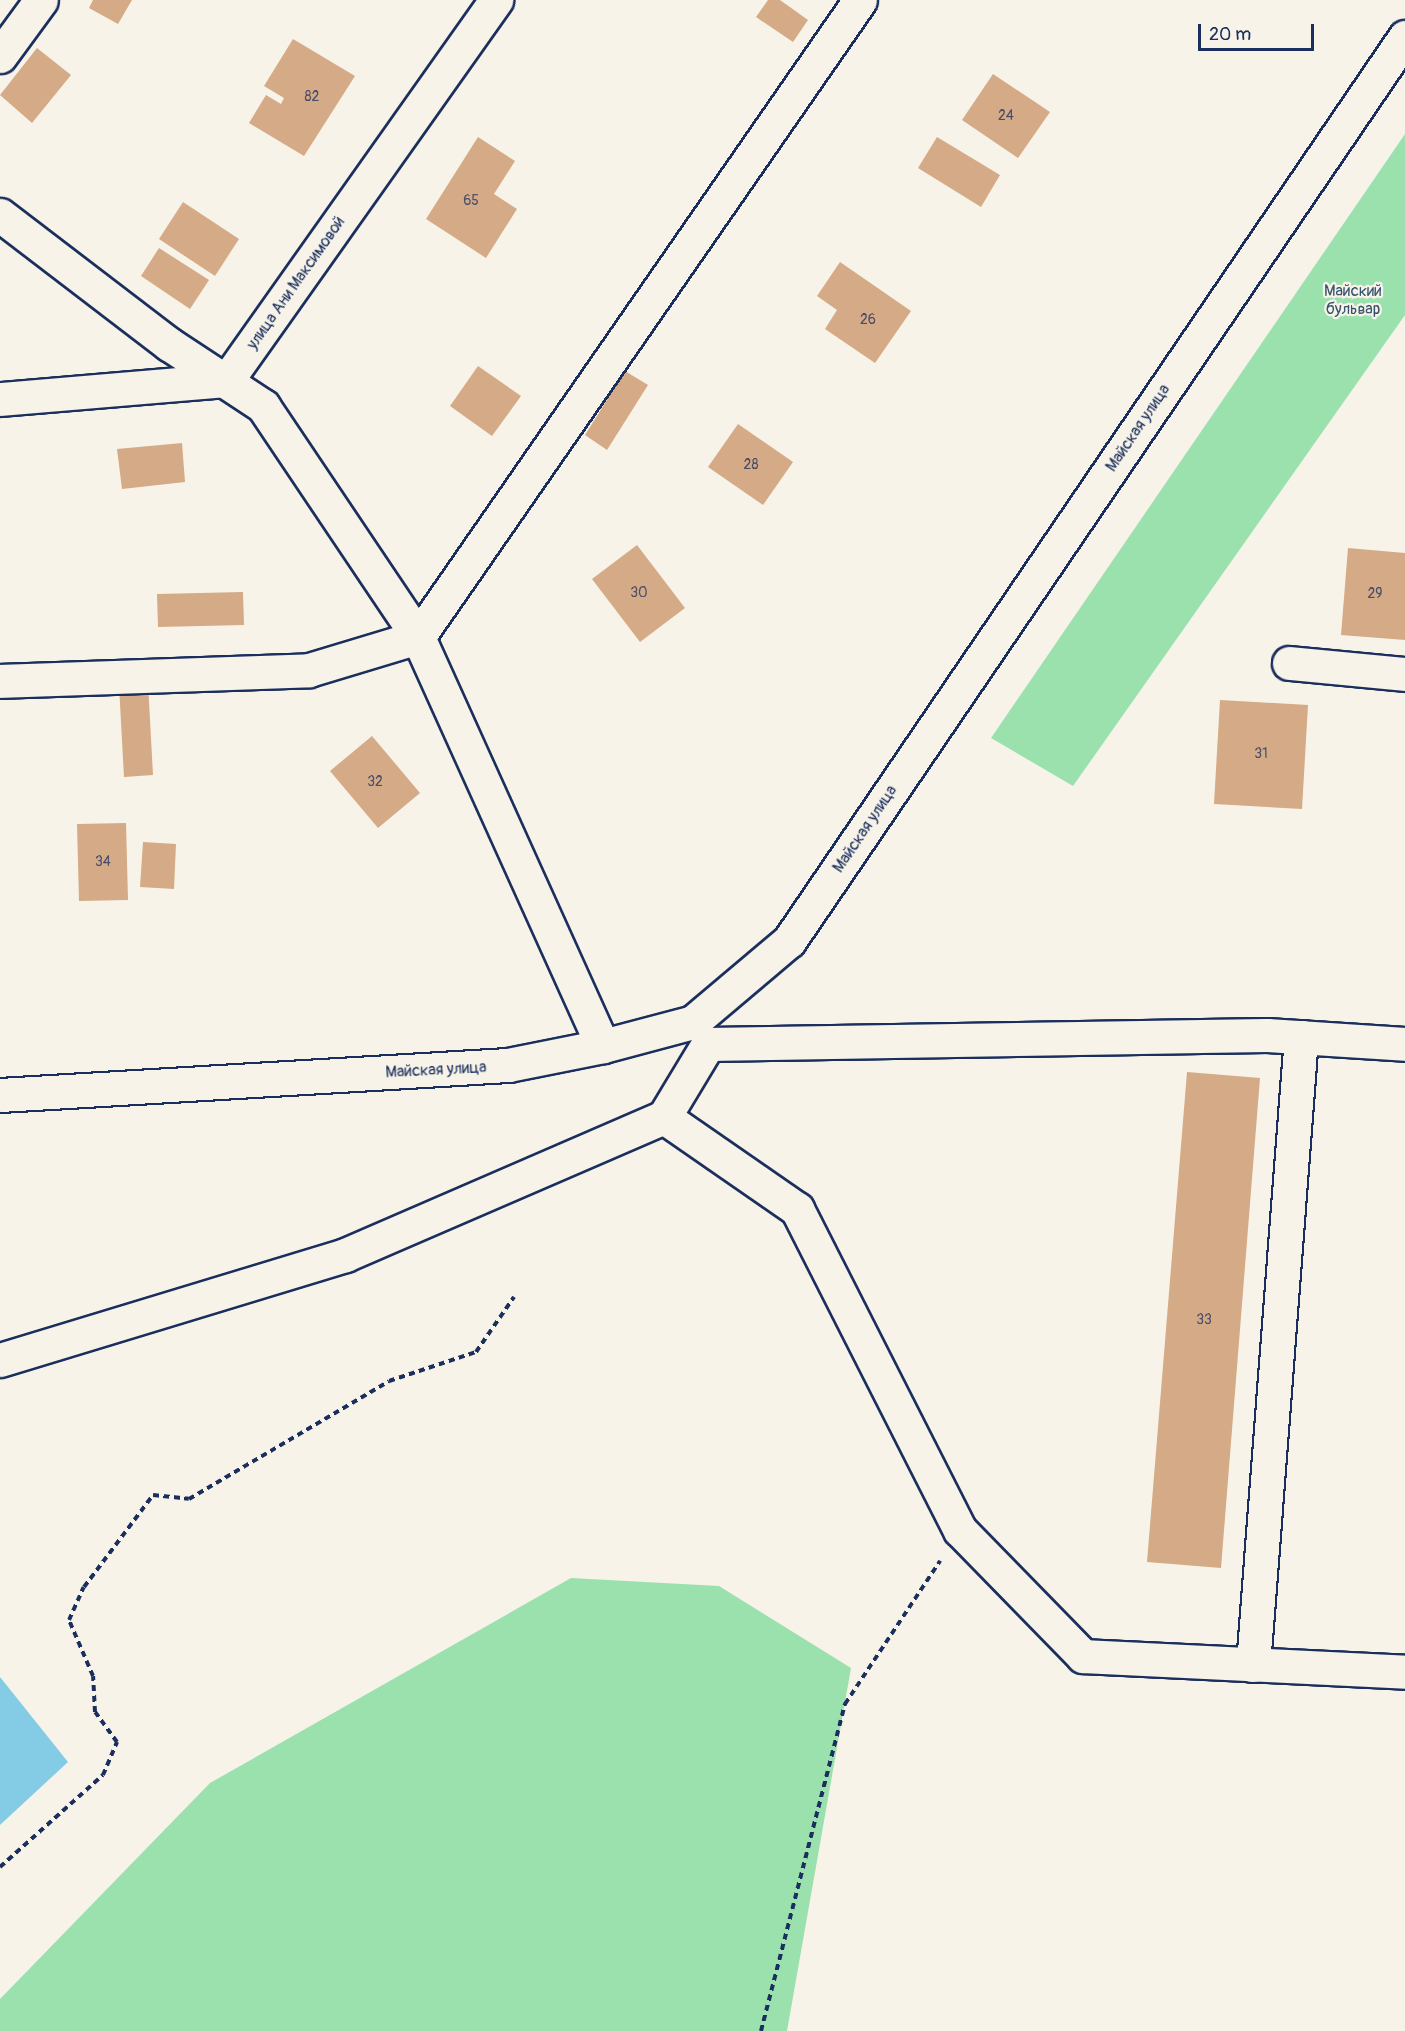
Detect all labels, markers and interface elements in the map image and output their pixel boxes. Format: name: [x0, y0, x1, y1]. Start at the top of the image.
scale bar: [1201, 12, 1316, 50]
text: 20 m: [1209, 23, 1251, 46]
house number: 82: [305, 89, 319, 105]
house number: 24: [998, 108, 1014, 124]
house number: 65: [463, 193, 479, 209]
street label: улица Ани Максимовой: [243, 213, 349, 353]
park label: Майский бульвар: [1324, 281, 1382, 319]
house number: 26: [860, 312, 876, 328]
street label: Майская улица: [1102, 381, 1174, 475]
house number: 28: [744, 457, 758, 473]
house number: 30: [630, 585, 648, 601]
house number: 29: [1367, 586, 1383, 602]
house number: 31: [1254, 746, 1268, 762]
house number: 32: [367, 774, 383, 790]
street label: Майская улица: [829, 782, 901, 876]
house number: 34: [95, 854, 111, 870]
street label: Майская улица: [385, 1058, 487, 1082]
house number: 33: [1196, 1312, 1212, 1328]

